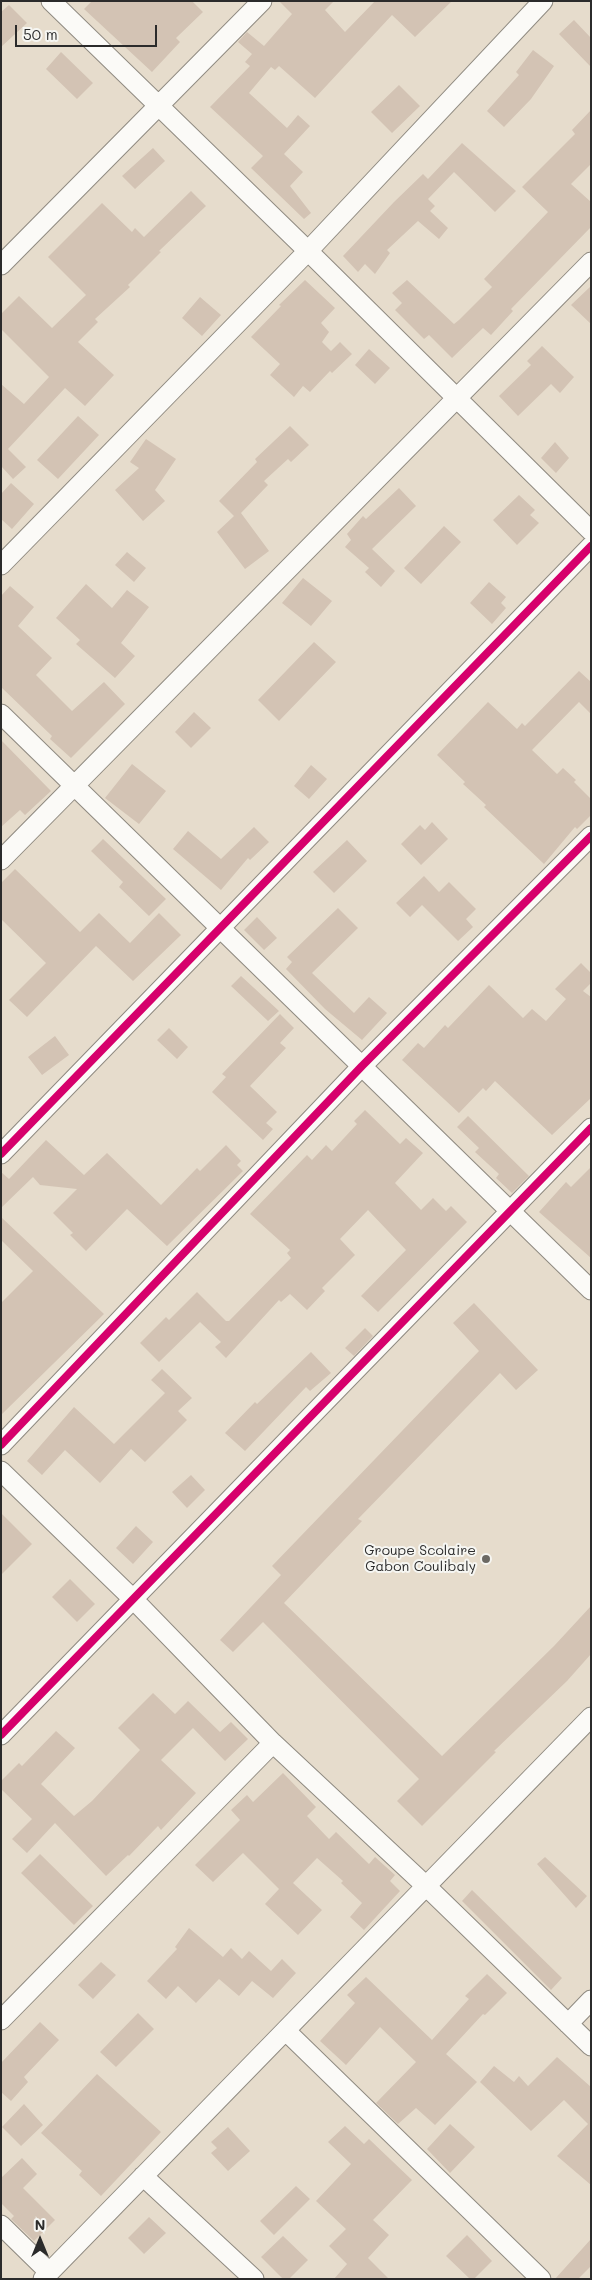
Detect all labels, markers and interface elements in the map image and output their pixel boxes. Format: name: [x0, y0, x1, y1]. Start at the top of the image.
scale bar: [18, 15, 160, 47]
text: 50 m: [23, 24, 58, 44]
place label: Groupe Scolaire Gabon Coulibaly: [364, 1543, 476, 1575]
marker: Groupe Scolaire Gabon Coulibaly: [480, 1553, 492, 1565]
north arrow: [15, 2215, 65, 2265]
text: N: [35, 2215, 45, 2234]

